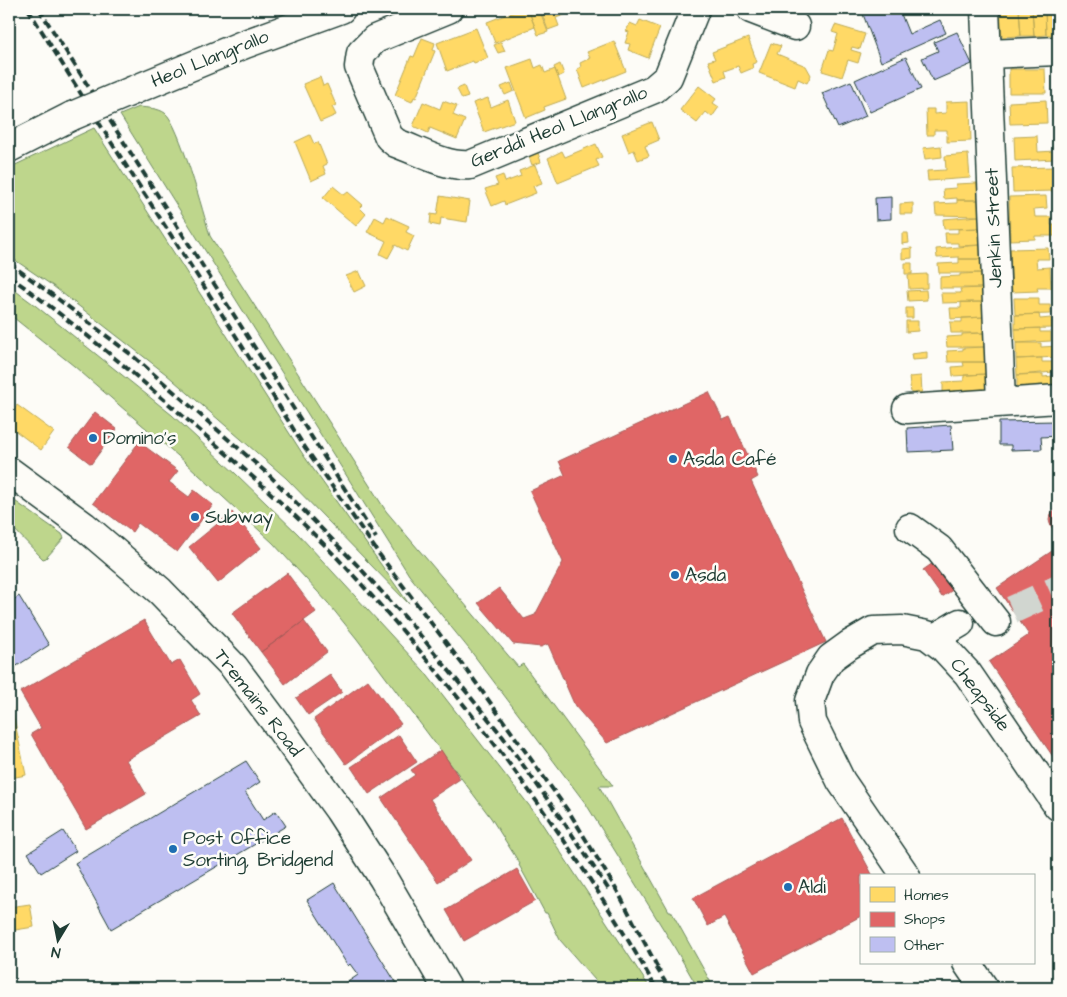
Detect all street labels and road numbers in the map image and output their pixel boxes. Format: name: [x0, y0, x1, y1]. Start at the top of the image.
street label: Heol Llangrallo: [147, 23, 274, 96]
street label: Gerddi Heol Llangrallo: [466, 79, 652, 176]
street label: Jenkin Street: [978, 167, 1010, 288]
street label: Tremains Road: [207, 643, 309, 763]
street label: Cheapside: [943, 653, 1017, 737]

